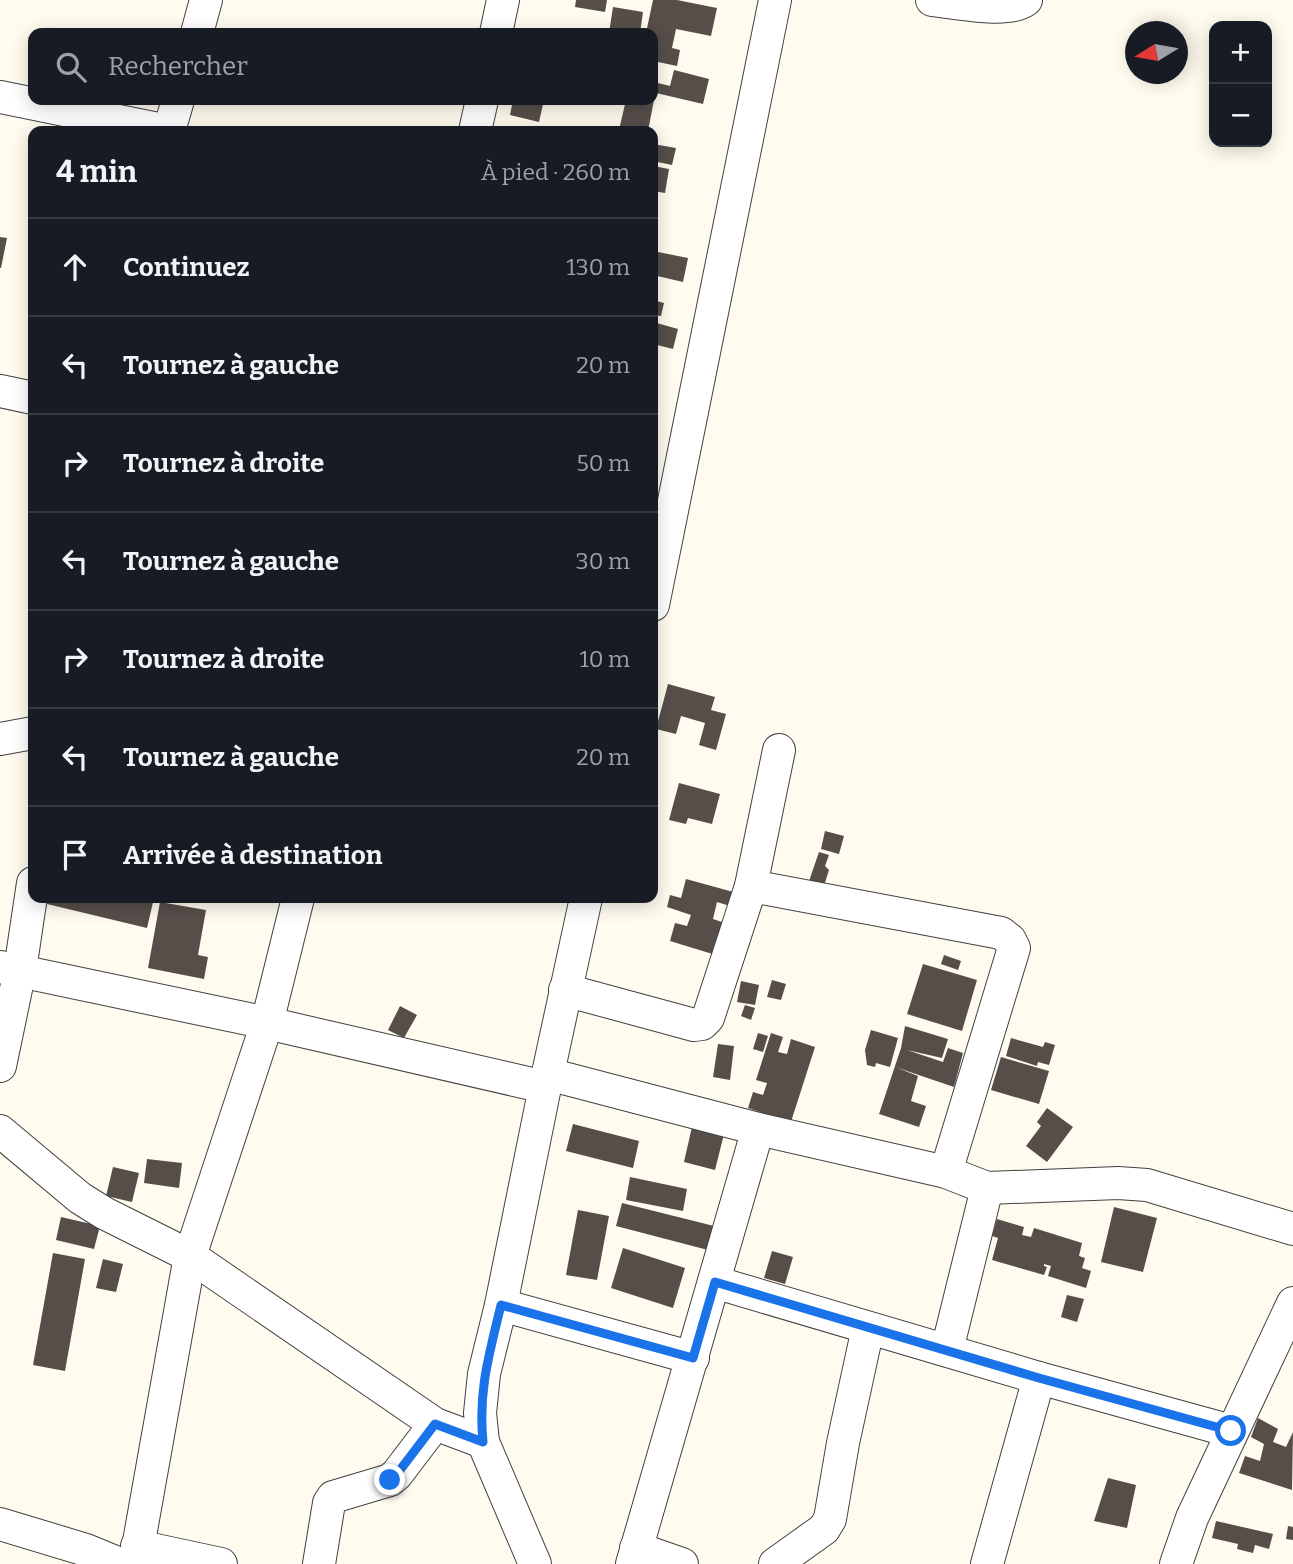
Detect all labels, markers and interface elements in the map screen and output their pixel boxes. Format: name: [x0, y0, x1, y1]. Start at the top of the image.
north arrow: [1125, 21, 1188, 84]
map controls: [1209, 21, 1272, 147]
button: +: [1209, 21, 1272, 84]
search box: [28, 28, 658, 105]
icon: search: [52, 48, 90, 86]
text: Rechercher: [108, 51, 248, 82]
button: −: [1209, 84, 1272, 147]
text: 4 min: [56, 154, 137, 190]
text: À pied · 260 m: [481, 158, 630, 186]
icon: ahead: [56, 248, 94, 286]
text: Continuez: [123, 252, 250, 283]
text: 130 m: [566, 253, 630, 281]
icon: left: [56, 346, 94, 384]
text: Tournez à gauche: [123, 350, 339, 381]
text: 20 m: [576, 351, 630, 379]
icon: right: [56, 444, 94, 482]
text: Tournez à droite: [123, 448, 324, 479]
text: 50 m: [576, 449, 630, 477]
icon: left: [56, 542, 94, 580]
text: Tournez à gauche: [123, 546, 339, 577]
text: 30 m: [576, 547, 630, 575]
icon: right: [56, 640, 94, 678]
text: Tournez à droite: [123, 644, 324, 675]
text: 10 m: [579, 645, 630, 673]
icon: left: [56, 738, 94, 776]
text: Tournez à gauche: [123, 742, 339, 773]
text: 20 m: [576, 743, 630, 771]
icon: arrive: [56, 836, 94, 874]
text: Arrivée à destination: [123, 840, 382, 871]
route start: [1215, 1415, 1246, 1446]
route end: [374, 1464, 405, 1495]

